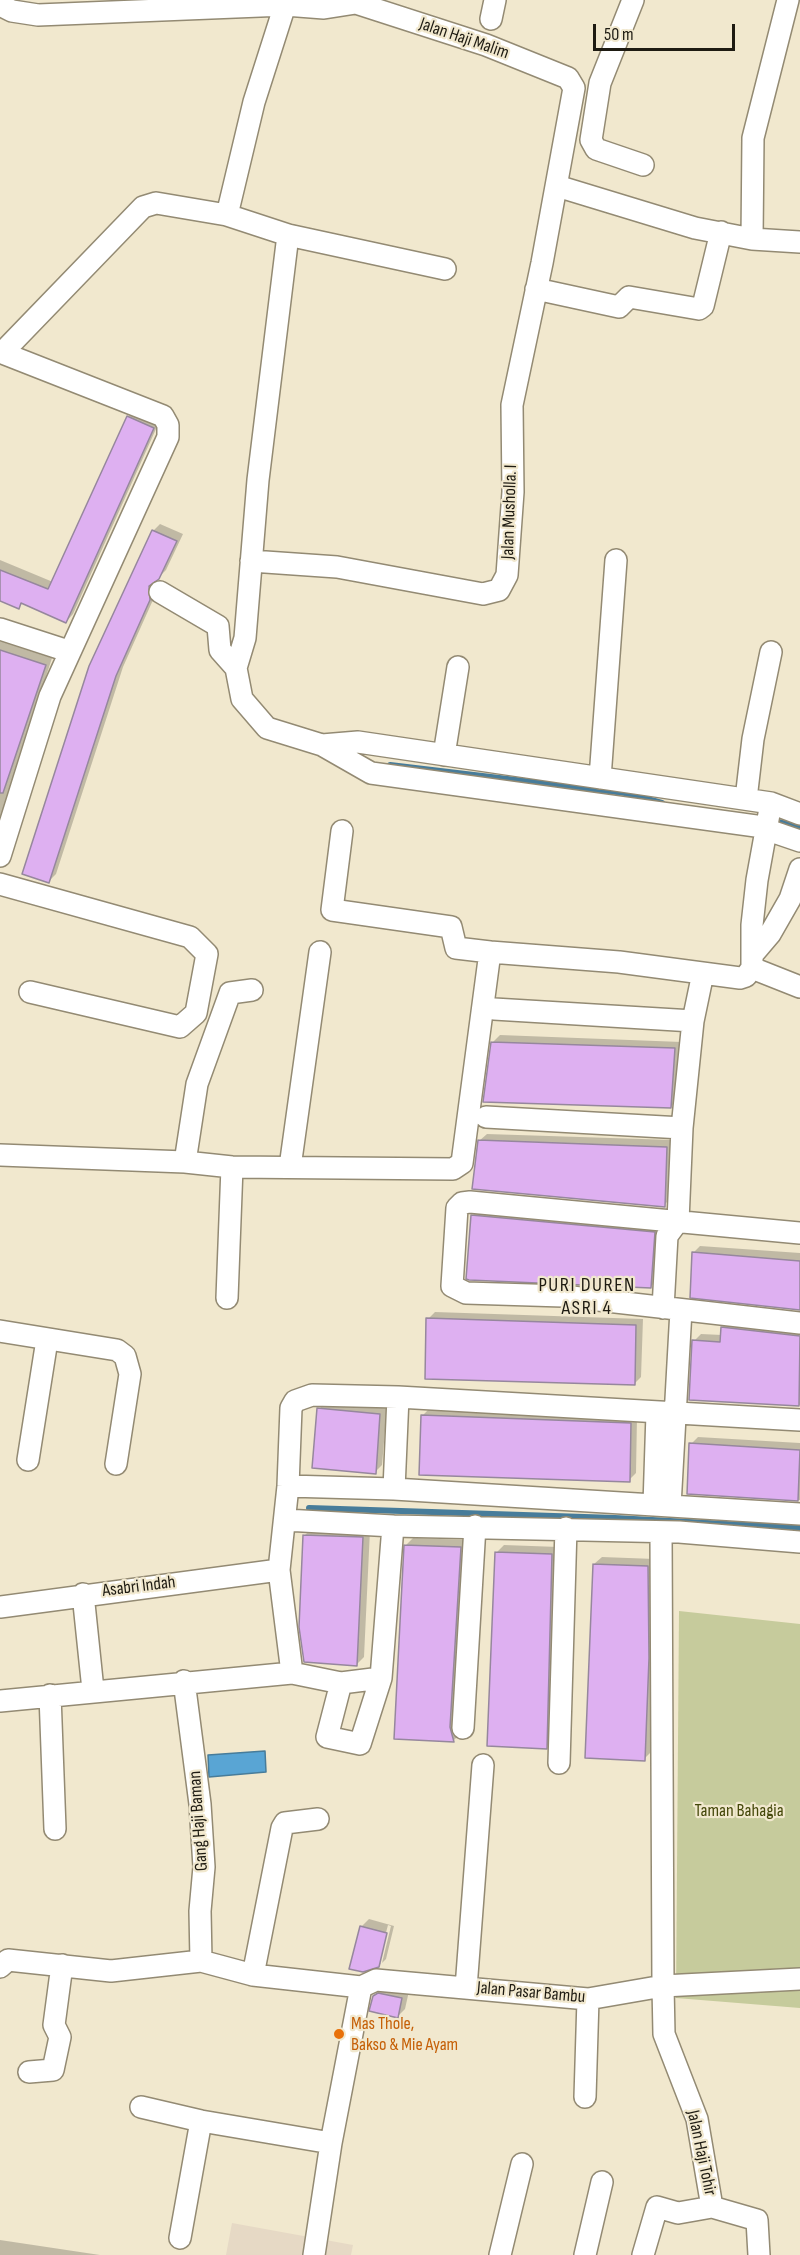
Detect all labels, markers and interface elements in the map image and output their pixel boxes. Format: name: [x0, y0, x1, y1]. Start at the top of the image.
scale bar: [596, 12, 738, 50]
street label: Jalan Haji Malim: [416, 14, 512, 64]
text: 50 m: [604, 24, 634, 45]
street label: Jalan Musholla. I: [498, 464, 522, 560]
district label: PURI DUREN ASRI 4: [538, 1274, 636, 1321]
street label: Asabri Indah: [101, 1572, 177, 1602]
street label: Gang Haji Baman: [185, 1770, 213, 1872]
park label: Taman Bahagia: [694, 1800, 784, 1822]
street label: Jalan Pasar Bambu: [476, 1978, 586, 2008]
place label: Mas Thole, Bakso & Mie Ayam: [351, 2013, 458, 2056]
marker: Mas Thole, Bakso & Mie Ayam: [332, 2027, 346, 2041]
street label: Jalan Haji Tohir: [681, 2108, 721, 2198]

